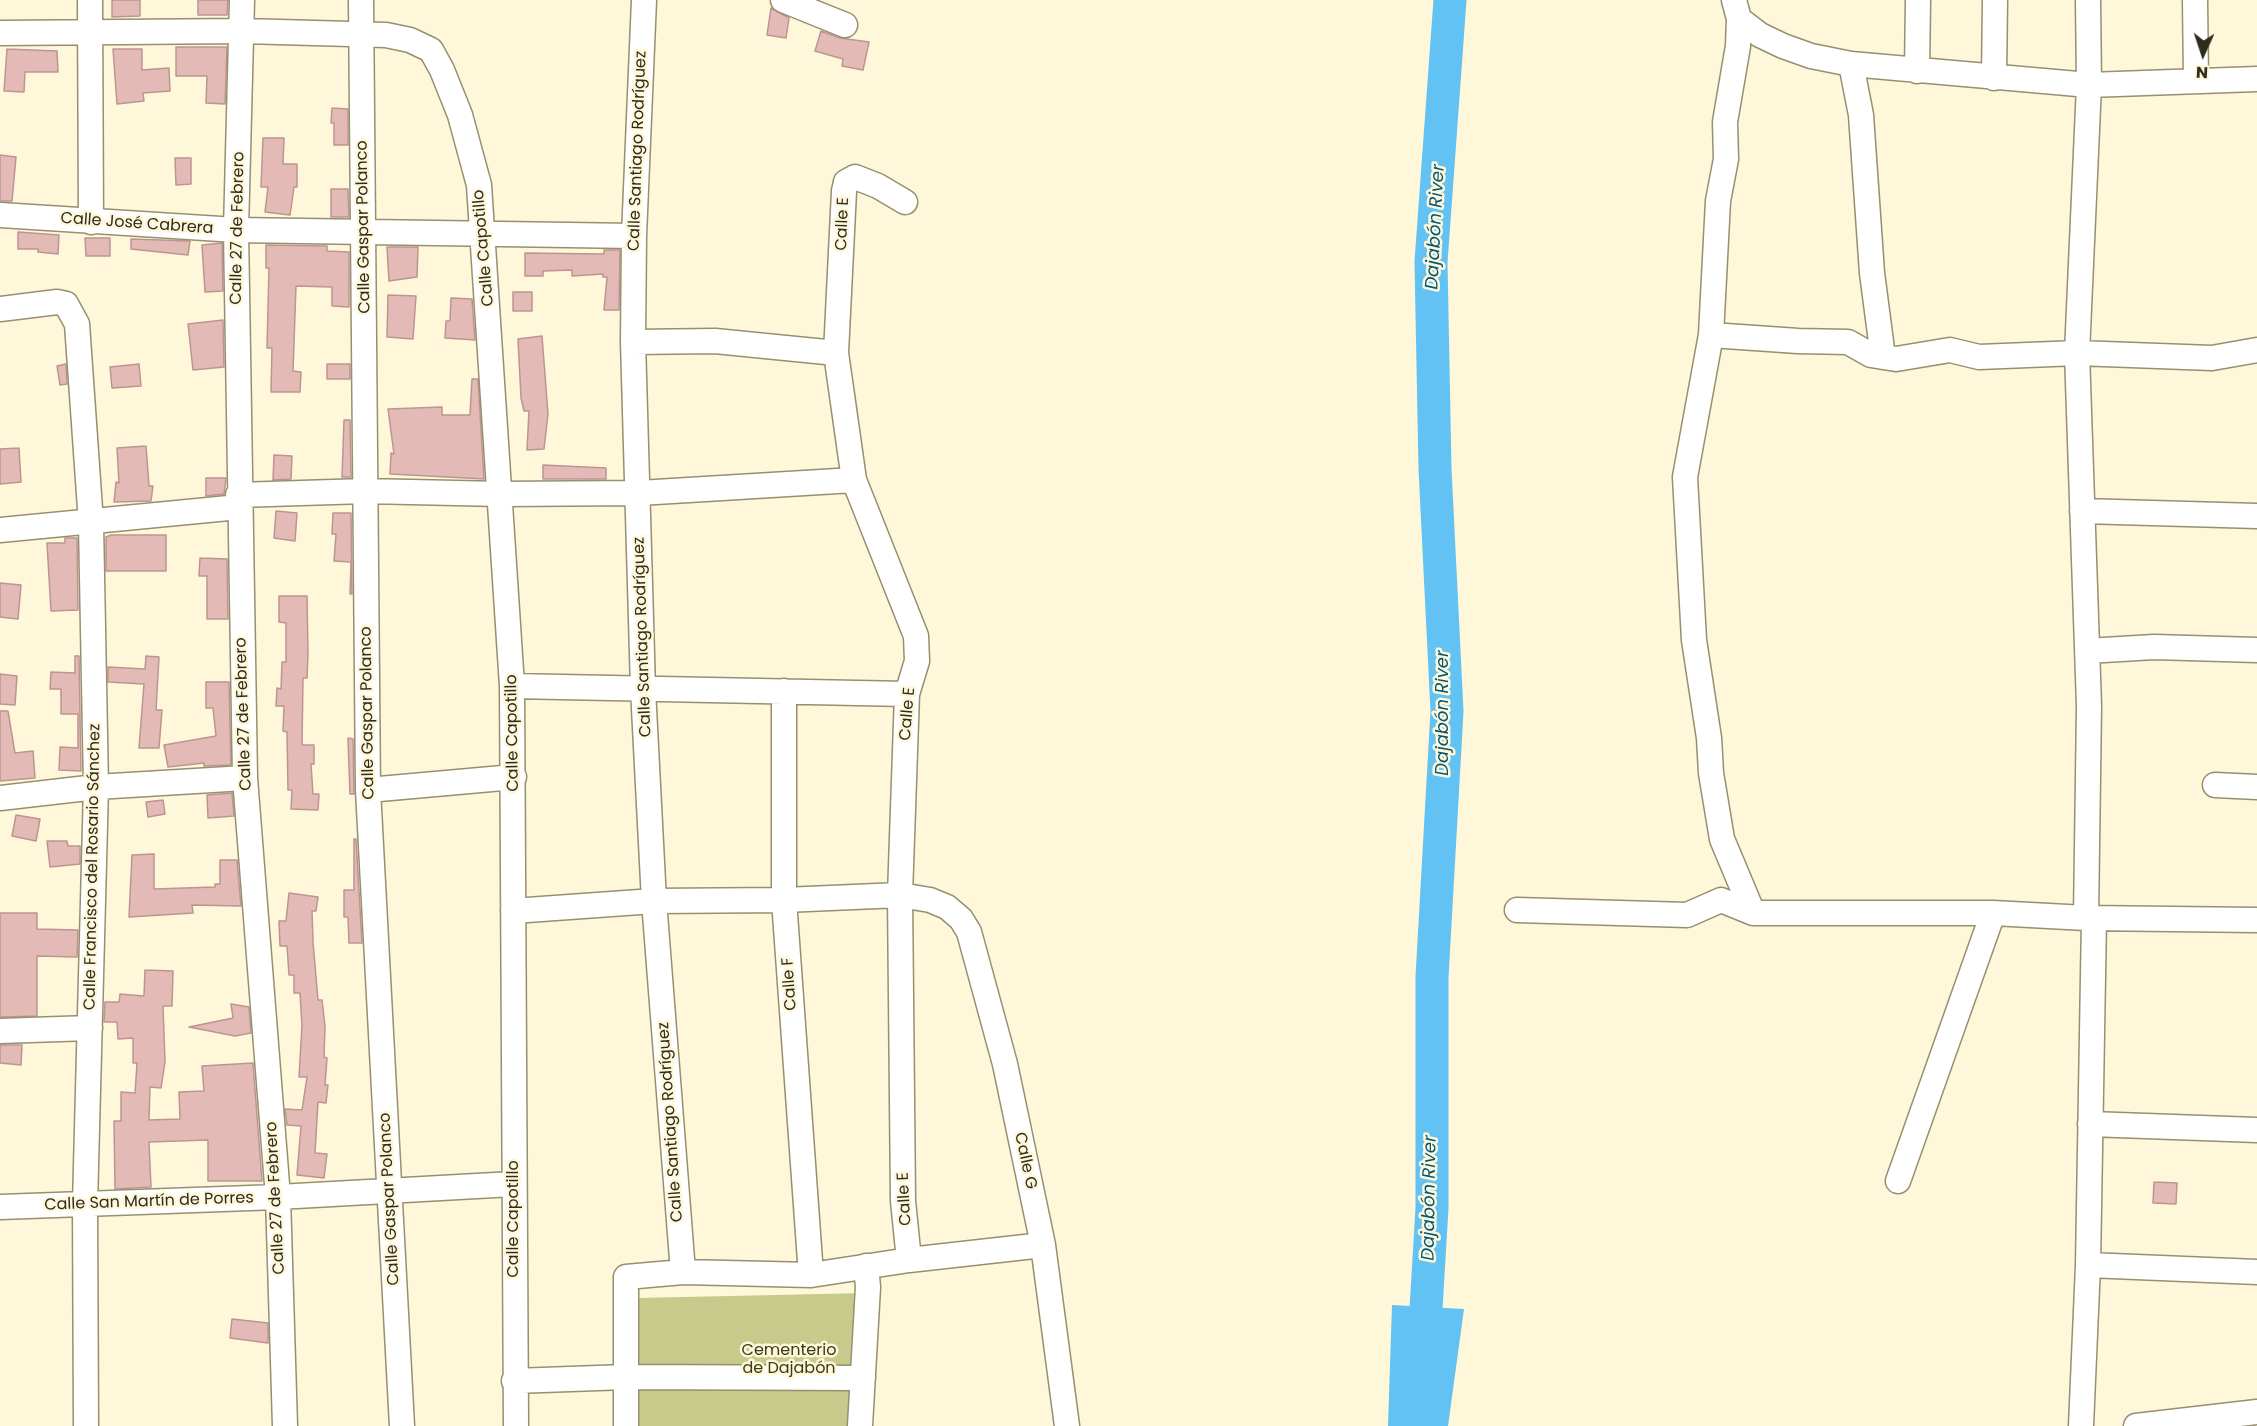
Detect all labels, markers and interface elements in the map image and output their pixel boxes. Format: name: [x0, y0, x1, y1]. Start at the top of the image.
north arrow: [2173, 24, 2233, 84]
street label: Calle Santiago Rodríguez: [625, 50, 651, 252]
text: N: [2195, 61, 2209, 84]
street label: Calle Gaspar Polanco: [353, 140, 375, 314]
street label: Calle 27 de Febrero: [227, 151, 249, 305]
water label: Dajabón River: [1422, 164, 1450, 290]
street label: Calle Capotillo: [469, 189, 499, 307]
street label: Calle E: [832, 197, 854, 251]
street label: Calle José Cabrera: [60, 209, 214, 239]
street label: Calle Santiago Rodríguez: [630, 536, 656, 738]
street label: Calle Gaspar Polanco: [357, 626, 379, 800]
street label: Calle 27 de Febrero: [232, 637, 256, 791]
water label: Dajabón River: [1432, 650, 1454, 776]
street label: Calle Capotillo: [502, 674, 524, 792]
street label: Calle E: [896, 687, 920, 741]
street label: Calle Francisco del Rosario Sánchez: [81, 724, 105, 1010]
street label: Calle F: [779, 957, 801, 1011]
street label: Calle Santiago Rodríguez: [654, 1021, 688, 1223]
street label: Calle Gaspar Polanco: [376, 1112, 404, 1286]
street label: Calle 27 de Febrero: [262, 1121, 290, 1275]
street label: Calle G: [1010, 1131, 1040, 1191]
water label: Dajabón River: [1418, 1135, 1442, 1261]
street label: Calle Capotillo: [504, 1160, 524, 1278]
street label: Calle E: [894, 1172, 916, 1226]
street label: Calle San Martín de Porres: [44, 1189, 254, 1215]
park label: Cementerio de Dajabón: [742, 1341, 836, 1379]

